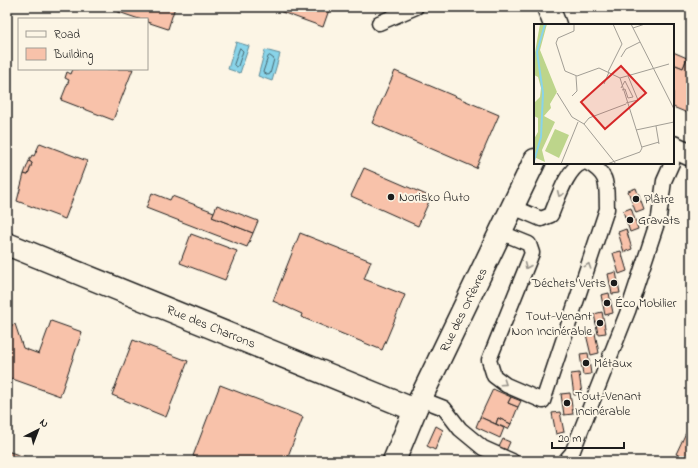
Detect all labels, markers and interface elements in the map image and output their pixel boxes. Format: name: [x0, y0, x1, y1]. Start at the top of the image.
legend: [18, 18, 148, 70]
inset map: [534, 24, 674, 164]
text: Road: [54, 26, 80, 44]
text: Building: [53, 46, 93, 65]
place label: Norisko Auto: [399, 188, 470, 207]
one-way arrow: [557, 189, 565, 197]
place label: Plâtre: [644, 190, 674, 209]
marker: Norisko Auto: [386, 192, 396, 202]
marker: Plâtre: [631, 194, 641, 204]
place label: Gravats: [638, 211, 681, 230]
marker: Gravats: [625, 215, 635, 225]
one-way arrow: [583, 262, 592, 269]
one-way arrow: [523, 263, 531, 270]
street label: Rue des Orfèvres: [435, 264, 493, 355]
place label: Déchets Verts: [531, 274, 606, 293]
marker: Déchets Verts: [609, 278, 619, 288]
place label: Éco Mobilier: [615, 294, 677, 313]
marker: Éco Mobilier: [602, 298, 612, 308]
street label: Rue des Charrons: [163, 300, 259, 354]
place label: Tout-Venant Non Incinérable: [511, 307, 593, 341]
marker: Tout-Venant Non Incinérable: [595, 318, 605, 328]
place label: Métaux: [594, 354, 633, 373]
marker: Métaux: [581, 358, 591, 368]
one-way arrow: [500, 378, 507, 385]
place label: Tout-Venant Incinérable: [575, 387, 642, 421]
marker: Tout-Venant Incinérable: [562, 398, 572, 408]
north arrow: [18, 410, 58, 450]
text: N: [36, 415, 52, 432]
scale bar: [552, 424, 624, 450]
text: 20 m: [558, 430, 581, 448]

